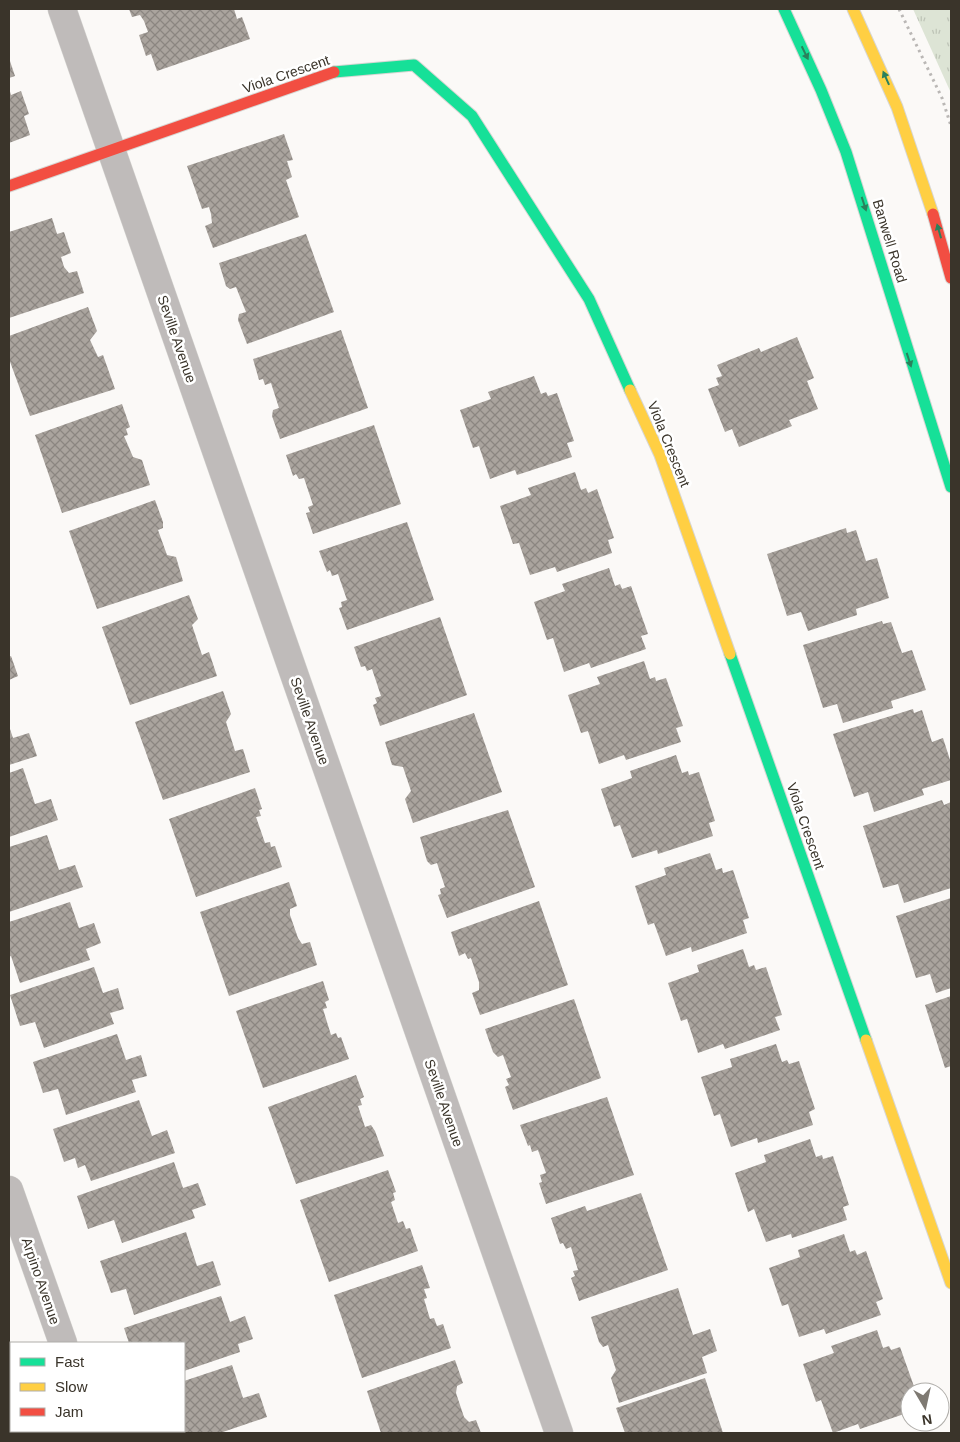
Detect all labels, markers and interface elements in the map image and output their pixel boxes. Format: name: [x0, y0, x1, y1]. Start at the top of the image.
one-way arrow: [801, 45, 809, 60]
street label: Viola Crescent: [240, 52, 332, 96]
one-way arrow: [881, 71, 889, 85]
one-way arrow: [860, 197, 868, 212]
street label: Banwell Road: [870, 197, 910, 285]
one-way arrow: [934, 223, 942, 238]
street label: Seville Avenue: [155, 293, 200, 385]
one-way arrow: [905, 353, 913, 368]
street label: Viola Crescent: [645, 399, 693, 489]
street label: Seville Avenue: [288, 675, 333, 767]
street label: Viola Crescent: [784, 780, 828, 872]
street label: Seville Avenue: [422, 1057, 467, 1149]
street label: Arpino Avenue: [19, 1235, 63, 1327]
legend: [10, 1342, 185, 1432]
text: Fast: [55, 1353, 85, 1370]
text: Slow: [55, 1378, 88, 1395]
north arrow: [900, 1382, 950, 1432]
text: Jam: [55, 1403, 83, 1420]
text: N: [921, 1411, 933, 1429]

